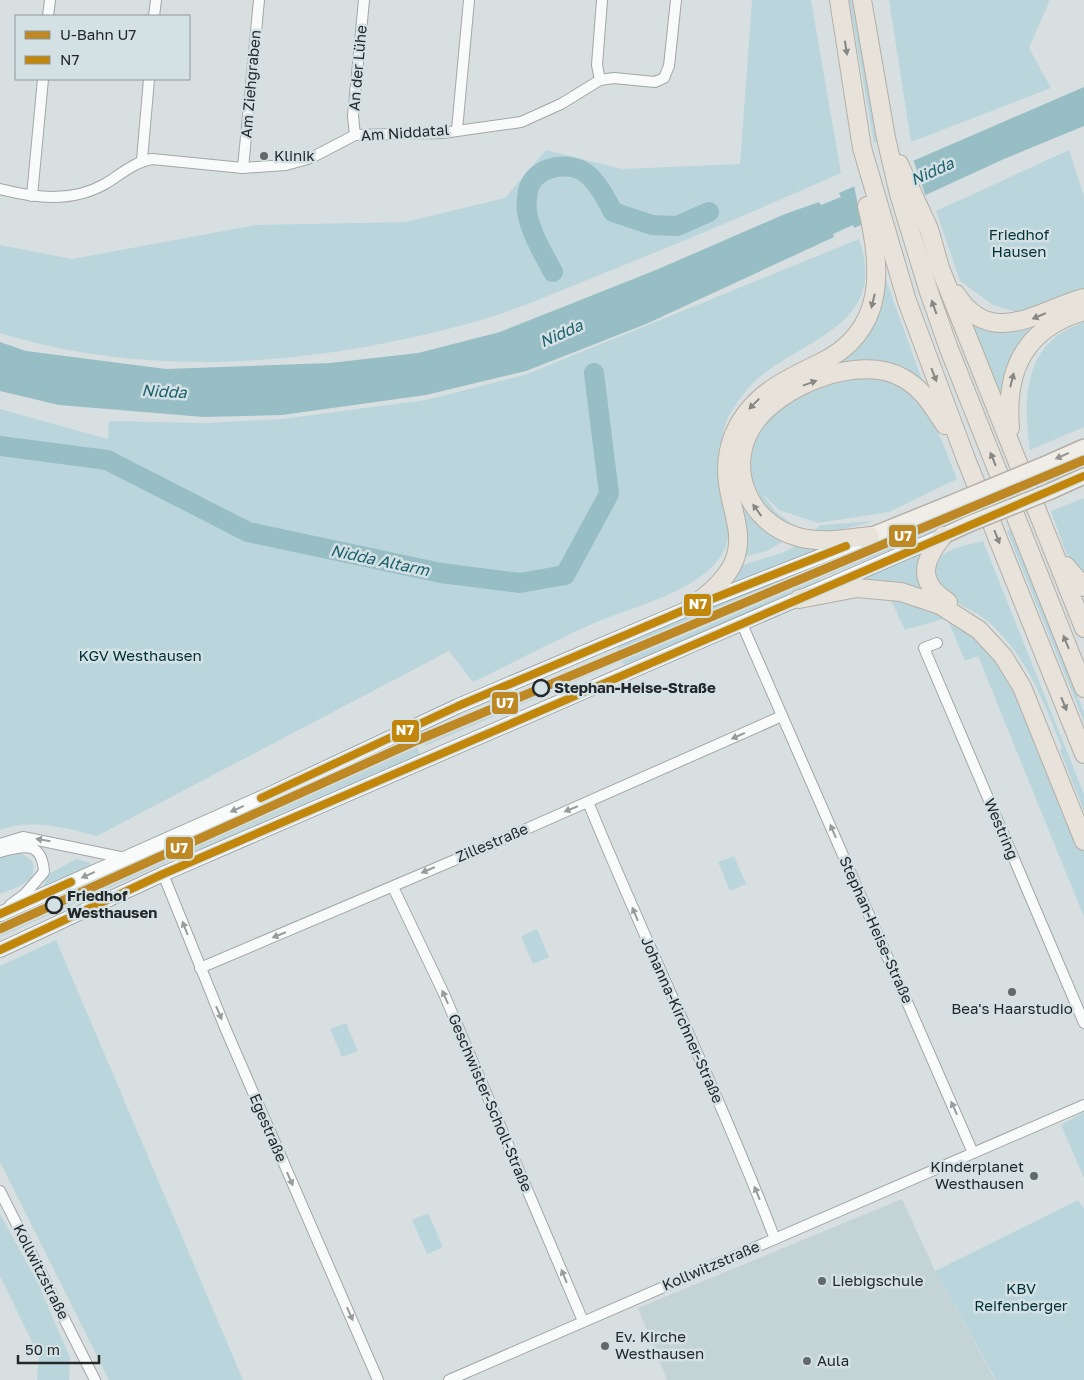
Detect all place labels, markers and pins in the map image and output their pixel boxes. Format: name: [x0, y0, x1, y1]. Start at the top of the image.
place label: Klinik: [274, 146, 315, 164]
marker: Klinik: [258, 150, 270, 162]
place label: Stephan-Heise-Straße: [554, 678, 716, 696]
marker: Stephan-Heise-Straße: [532, 679, 550, 697]
place label: Friedhof Westhausen: [67, 886, 157, 921]
marker: Friedhof Westhausen: [45, 896, 63, 914]
marker: Bea's Haarstudio: [1006, 986, 1018, 998]
place label: Bea's Haarstudio: [951, 999, 1073, 1017]
place label: Kinderplanet Westhausen: [930, 1157, 1024, 1192]
marker: Kinderplanet Westhausen: [1028, 1170, 1040, 1182]
place label: Liebigschule: [832, 1271, 924, 1289]
marker: Liebigschule: [816, 1275, 828, 1287]
place label: Ev. Kirche Westhausen: [615, 1327, 704, 1362]
marker: Ev. Kirche Westhausen: [599, 1340, 611, 1352]
place label: Aula: [817, 1351, 849, 1369]
marker: Aula: [801, 1355, 813, 1367]

